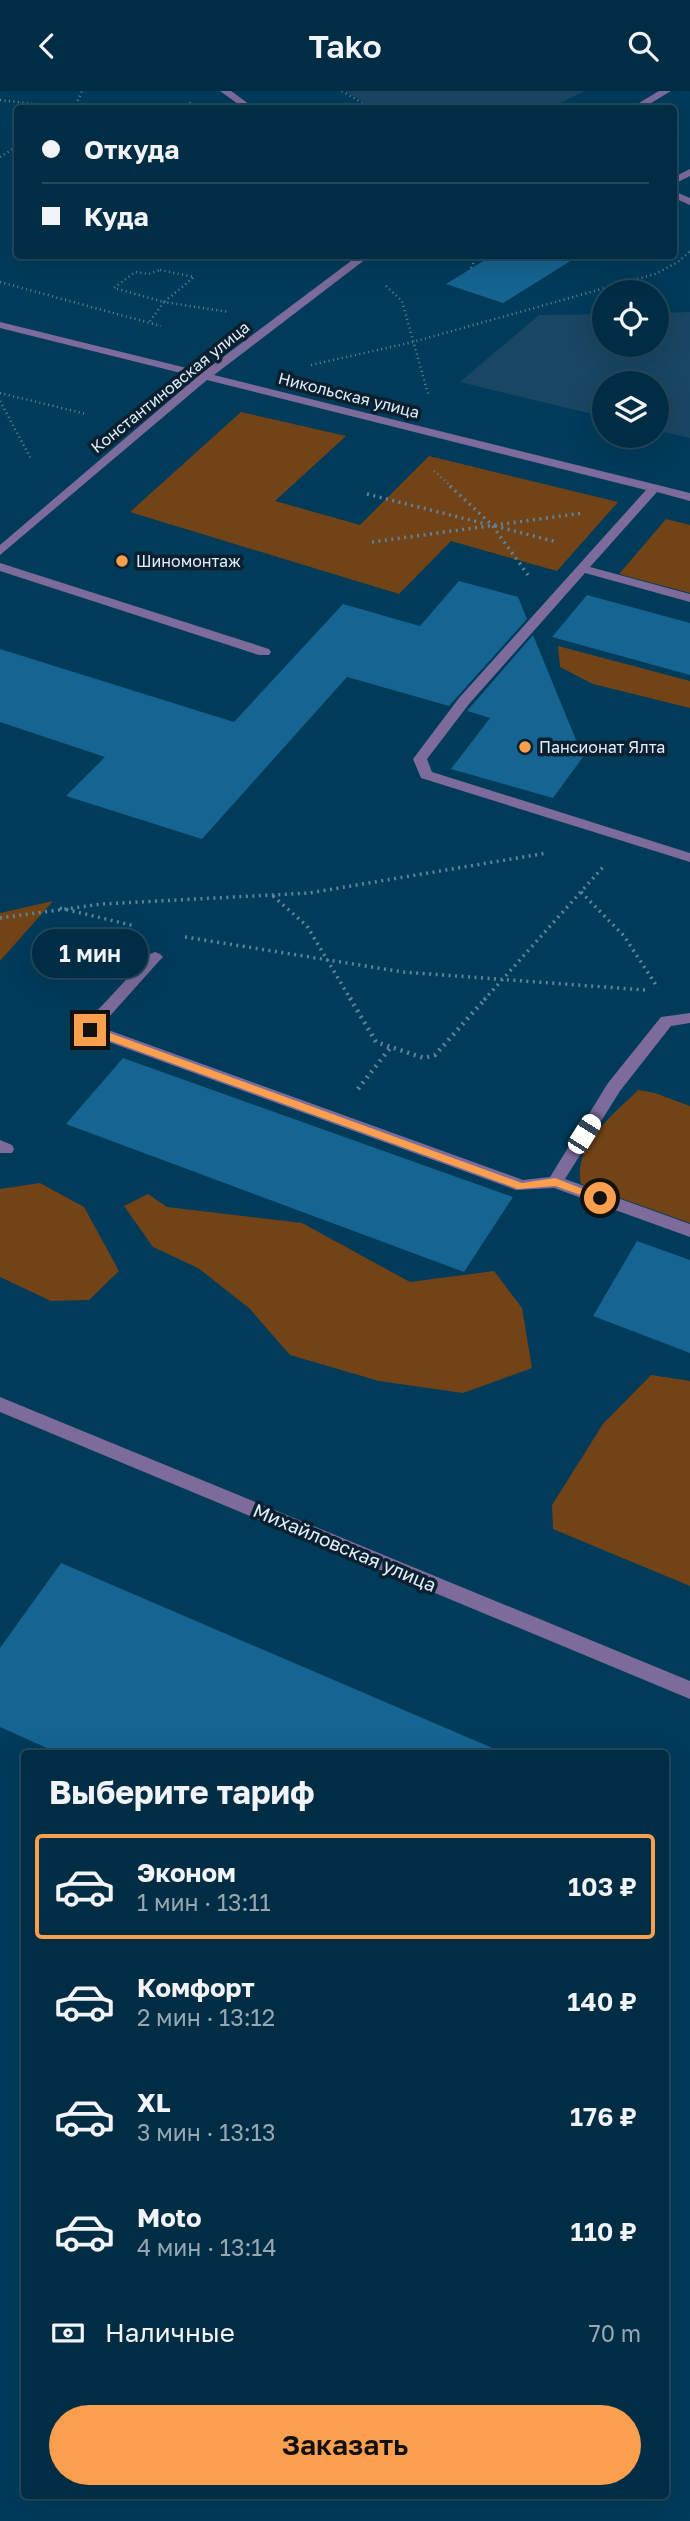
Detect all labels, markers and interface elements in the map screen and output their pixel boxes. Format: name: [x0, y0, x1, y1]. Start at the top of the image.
icon: back: [28, 27, 66, 65]
text: Tako: [308, 27, 382, 65]
icon: search: [624, 27, 662, 65]
text: Откуда: [84, 134, 179, 165]
text: Куда: [84, 201, 149, 232]
map controls: [592, 280, 669, 448]
button: locate: [592, 280, 669, 357]
street label: Константиновская улица: [87, 317, 253, 457]
street label: Никольская улица: [276, 368, 422, 422]
button: layers: [592, 371, 669, 448]
place label: Шиномонтаж: [136, 551, 241, 571]
marker: Шиномонтаж: [114, 553, 130, 569]
place label: Пансионат Ялта: [539, 737, 665, 757]
marker: Пансионат Ялта: [517, 739, 533, 755]
callout: 1 мин: [32, 929, 148, 977]
text: 1 мин: [59, 939, 121, 967]
route end: [74, 1014, 106, 1046]
car: [564, 1111, 605, 1157]
route start: [584, 1182, 616, 1214]
street label: Михайловская улица: [250, 1498, 440, 1596]
text: Выберите тариф: [49, 1773, 315, 1811]
icon: car: [53, 1855, 116, 1918]
text: Эконом: [137, 1857, 236, 1888]
text: 103 ₽: [568, 1871, 637, 1902]
text: 1 мин · 13:11: [137, 1888, 271, 1916]
icon: car: [53, 1970, 116, 2033]
text: Комфорт: [137, 1972, 255, 2003]
text: 140 ₽: [567, 1986, 637, 2017]
text: 2 мин · 13:12: [137, 2003, 275, 2031]
icon: car: [53, 2085, 116, 2148]
text: XL: [137, 2087, 171, 2118]
text: 176 ₽: [570, 2101, 637, 2132]
text: 3 мин · 13:13: [137, 2118, 275, 2146]
icon: car: [53, 2200, 116, 2263]
text: Moto: [137, 2202, 202, 2233]
text: 110 ₽: [571, 2216, 637, 2247]
text: 4 мин · 13:14: [137, 2233, 277, 2261]
icon: cash: [49, 2314, 87, 2352]
text: Наличные: [105, 2317, 235, 2348]
text: 70 m: [588, 2319, 641, 2347]
button: Заказать: [49, 2405, 641, 2485]

